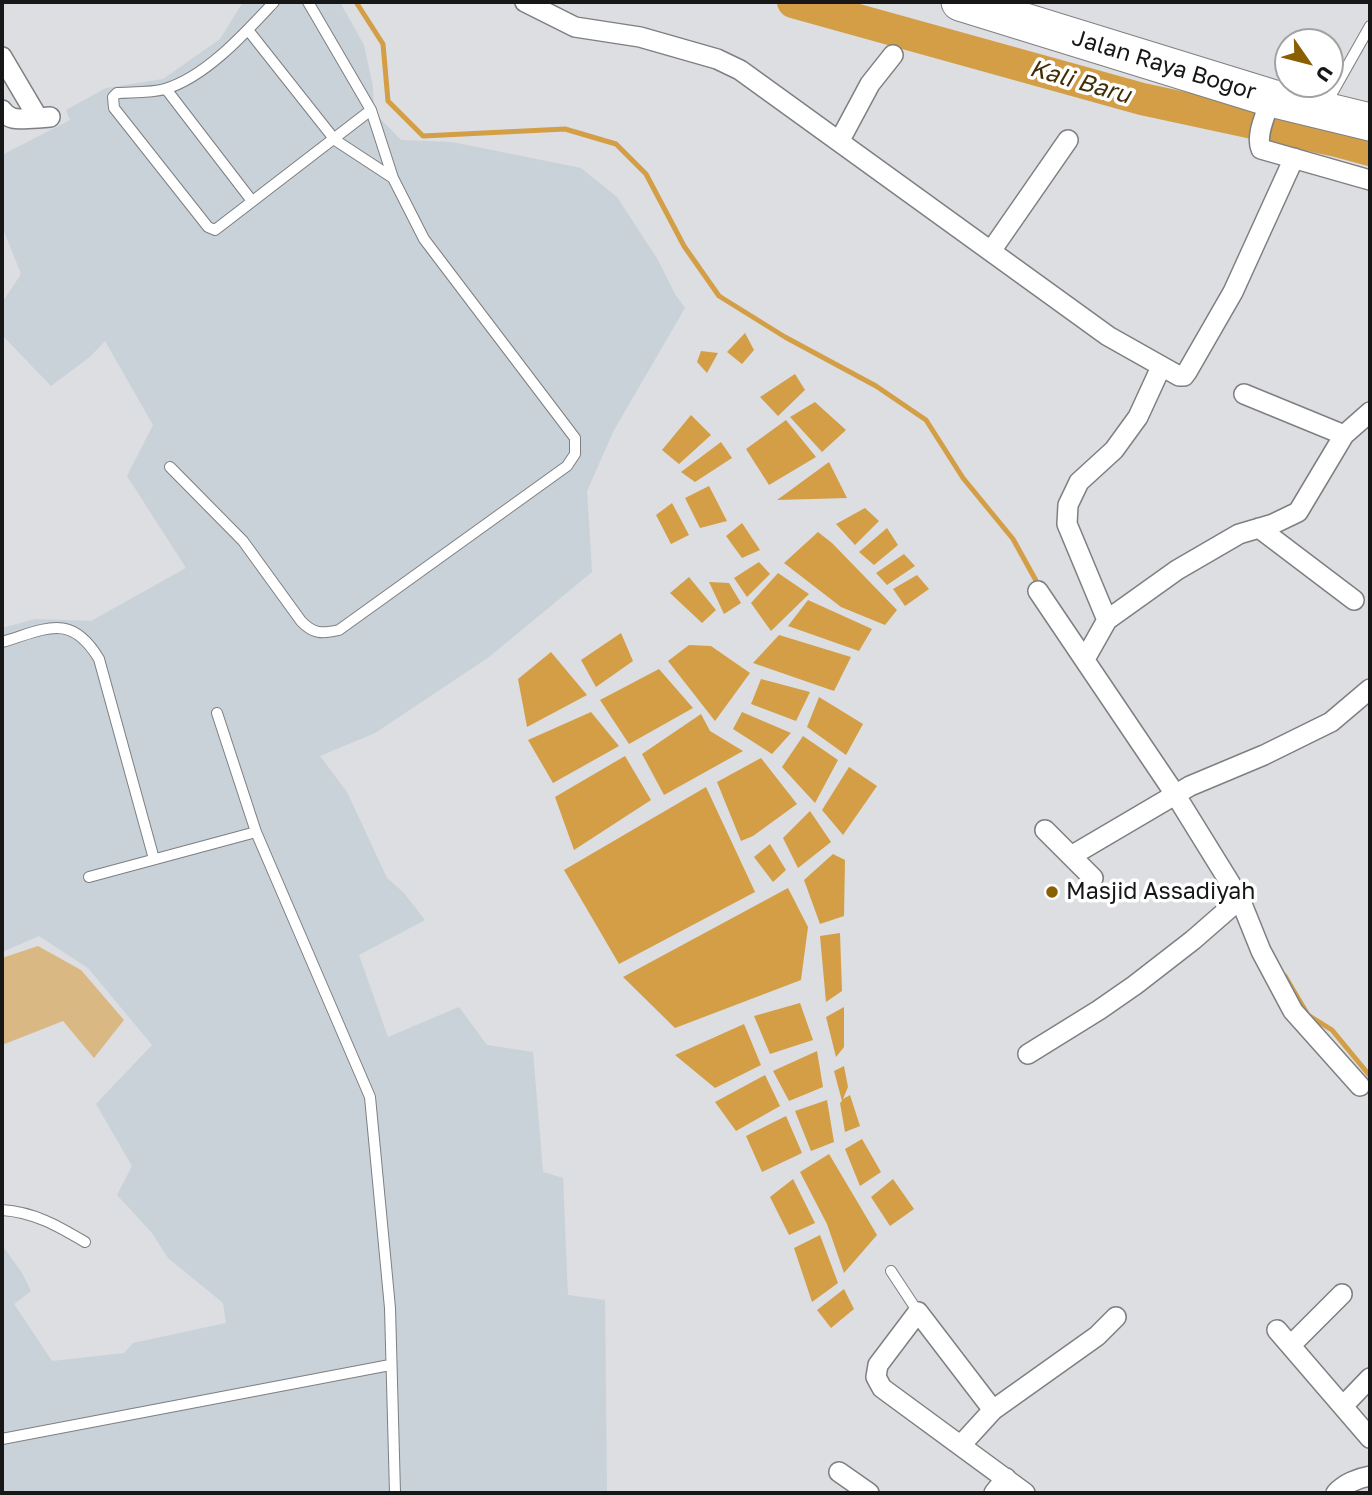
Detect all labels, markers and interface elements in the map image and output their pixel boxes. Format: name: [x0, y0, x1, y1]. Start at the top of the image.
street label: Jalan Raya Bogor: [1069, 24, 1259, 106]
north arrow: [1274, 28, 1344, 98]
water label: Kali Baru: [1026, 54, 1134, 110]
text: U: [1312, 62, 1338, 86]
place label: Masjid Assadiyah: [1066, 878, 1255, 906]
marker: Masjid Assadiyah: [1044, 884, 1060, 900]

